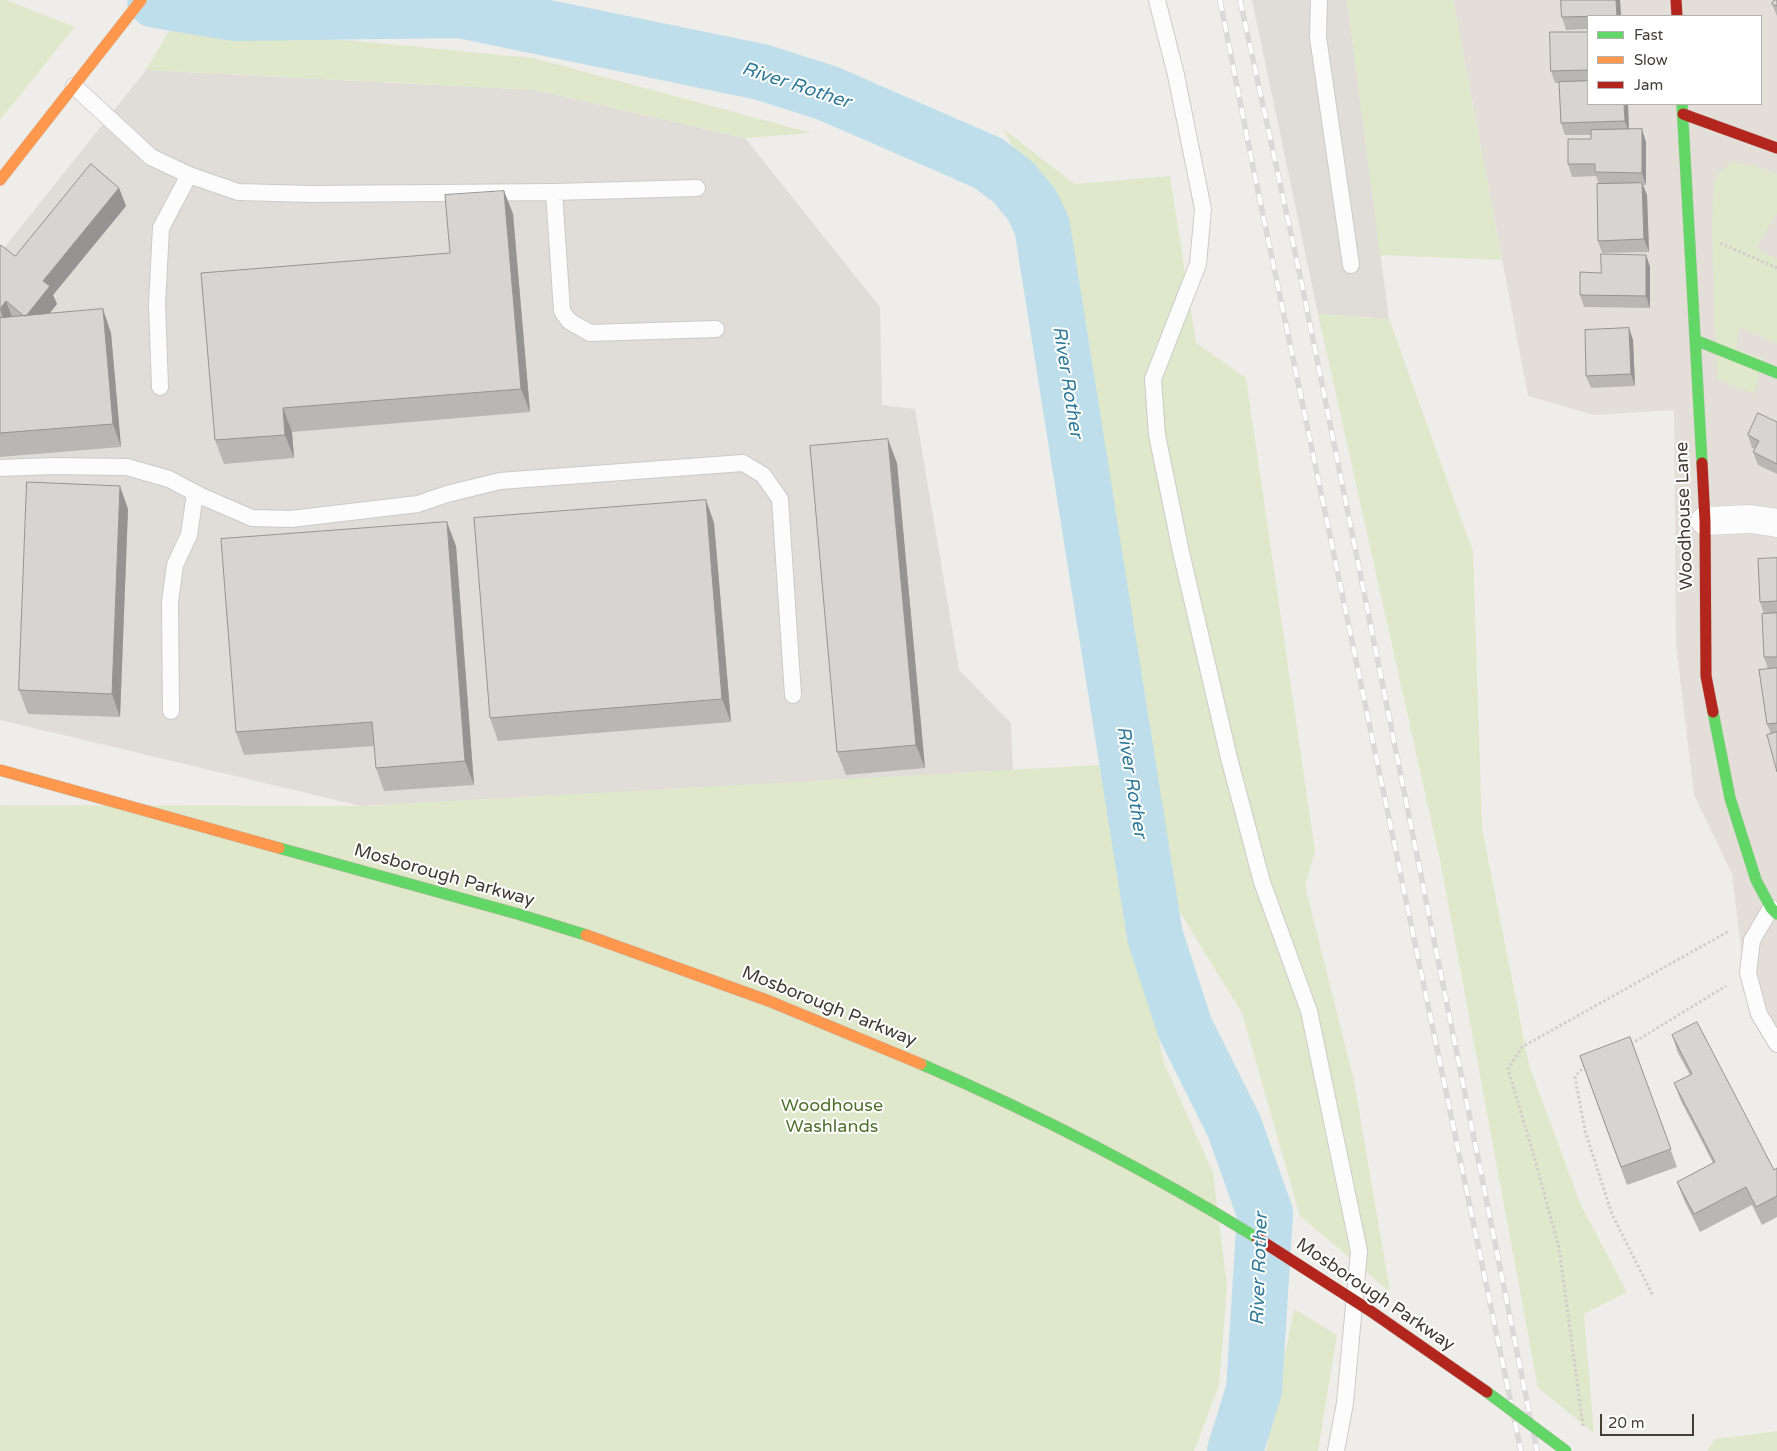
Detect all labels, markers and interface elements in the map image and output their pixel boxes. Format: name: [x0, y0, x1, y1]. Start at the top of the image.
legend: [1587, 15, 1762, 105]
text: Fast: [1634, 26, 1663, 44]
text: Slow: [1634, 51, 1668, 69]
water label: River Rother: [739, 58, 853, 114]
text: Jam: [1634, 76, 1663, 94]
water label: River Rother: [1047, 324, 1087, 440]
street label: Woodhouse Lane: [1672, 441, 1698, 591]
water label: River Rother: [1111, 724, 1151, 840]
street label: Mosborough Parkway: [351, 840, 537, 912]
street label: Mosborough Parkway: [738, 962, 920, 1052]
park label: Woodhouse Washlands: [781, 1095, 883, 1138]
water label: River Rother: [1247, 1212, 1273, 1326]
street label: Mosborough Parkway: [1292, 1234, 1458, 1356]
scale bar: [1602, 1404, 1696, 1436]
text: 20 m: [1608, 1414, 1645, 1432]

